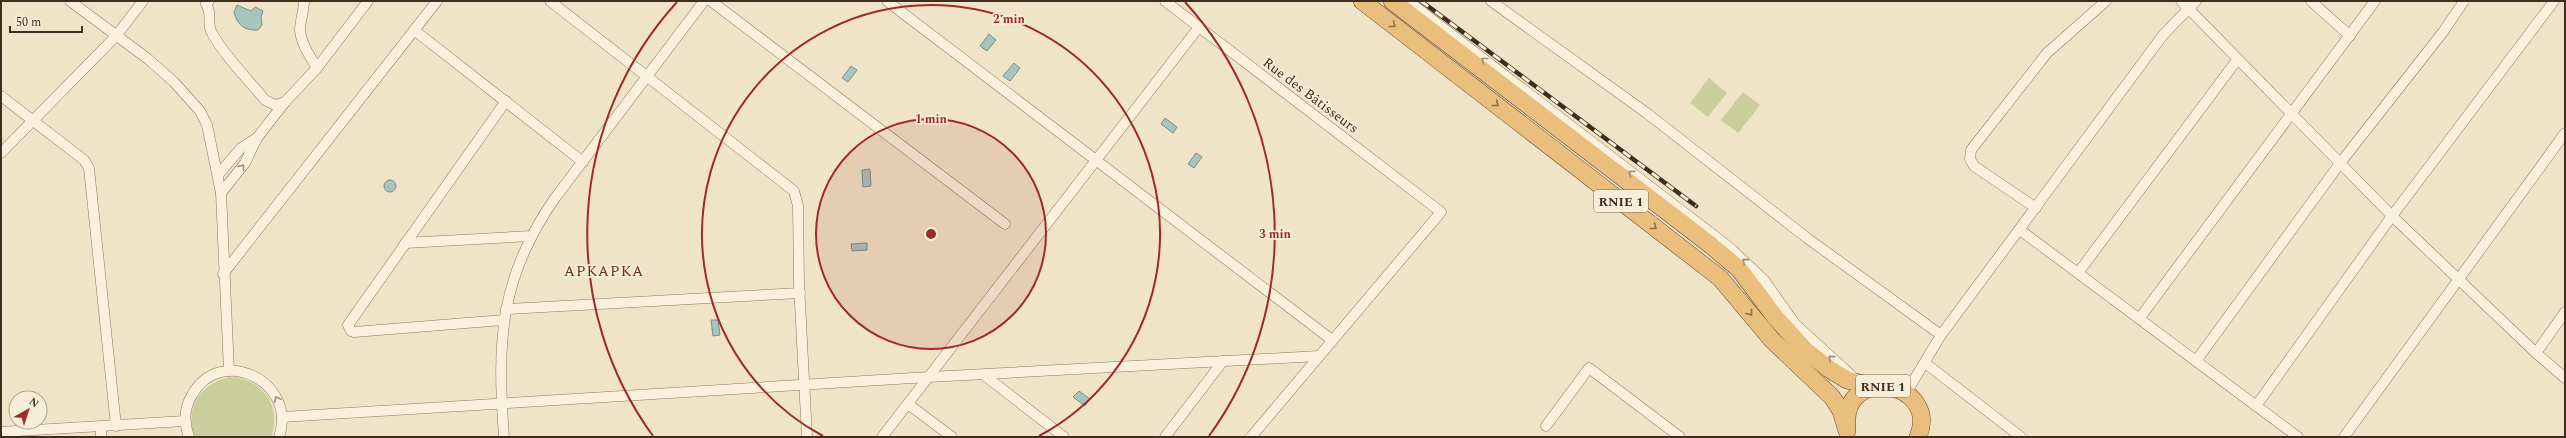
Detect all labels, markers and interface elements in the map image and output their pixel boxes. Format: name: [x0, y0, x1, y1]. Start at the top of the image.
scale bar: [10, 8, 82, 34]
text: 2 min: [993, 10, 1026, 29]
text: 50 m: [16, 13, 41, 32]
one-way arrow: [1389, 20, 1396, 28]
street label: Rue des Bâtisseurs: [1258, 52, 1363, 138]
one-way arrow: [1481, 58, 1488, 65]
one-way arrow: [1491, 100, 1498, 107]
text: 1 min: [915, 110, 948, 129]
one-way arrow: [237, 164, 244, 171]
one-way arrow: [1629, 171, 1636, 178]
road number: RNIE 1: [1594, 190, 1648, 212]
one-way arrow: [1650, 222, 1657, 230]
text: 3 min: [1259, 225, 1292, 244]
centre of rings: [924, 227, 938, 241]
one-way arrow: [1743, 259, 1750, 266]
district label: APKAPKA: [564, 260, 644, 283]
one-way arrow: [1745, 309, 1752, 316]
one-way arrow: [1829, 355, 1836, 362]
road number: RNIE 1: [1856, 375, 1910, 397]
north arrow: [8, 390, 48, 430]
text: N: [25, 393, 43, 412]
one-way arrow: [274, 396, 282, 404]

